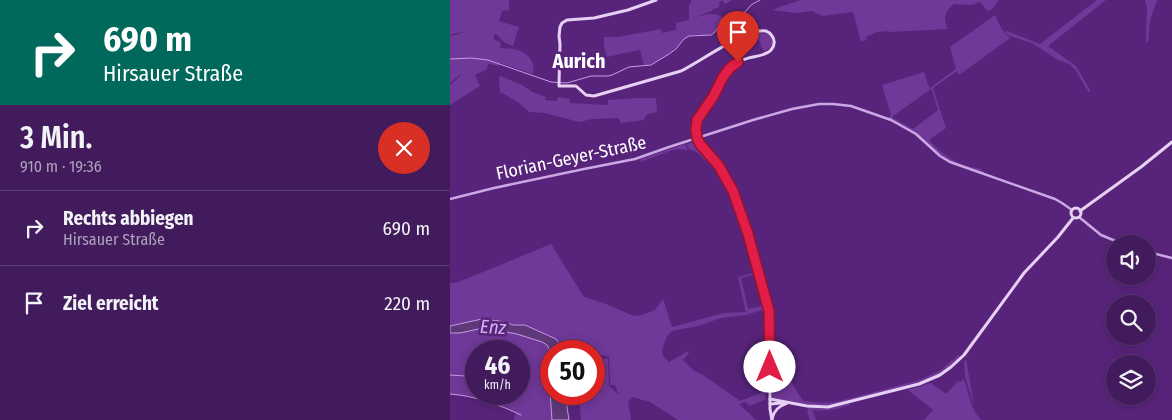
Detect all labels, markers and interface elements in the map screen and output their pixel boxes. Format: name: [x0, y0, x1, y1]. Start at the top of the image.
pin: [717, 11, 759, 62]
text: 690 m: [103, 18, 192, 60]
icon: arrive: [724, 18, 752, 46]
icon: right: [20, 20, 85, 85]
district label: Aurich: [552, 49, 605, 73]
text: Hirsauer Straße: [103, 60, 243, 87]
text: 3 Min.: [20, 120, 92, 156]
button: close: [378, 122, 430, 174]
street label: Florian-Geyer-Straße: [494, 131, 648, 185]
text: 910 m · 19:36: [20, 157, 102, 176]
text: Rechts abbiegen: [63, 207, 193, 230]
icon: right: [20, 214, 48, 242]
text: 690 m: [383, 217, 430, 240]
text: Hirsauer Straße: [63, 230, 165, 249]
map controls: [1106, 235, 1156, 405]
button: sound: [1106, 235, 1156, 285]
icon: arrive: [20, 289, 48, 317]
text: Ziel erreicht: [63, 292, 159, 315]
text: 220 m: [384, 292, 430, 315]
button: search: [1106, 295, 1156, 345]
water label: Enz: [479, 315, 507, 339]
speed limit sign: 50: [540, 340, 605, 405]
position arrow: [743, 340, 795, 392]
text: 46: [485, 351, 510, 381]
button: layers: [1106, 355, 1156, 405]
text: km/h: [484, 378, 511, 392]

